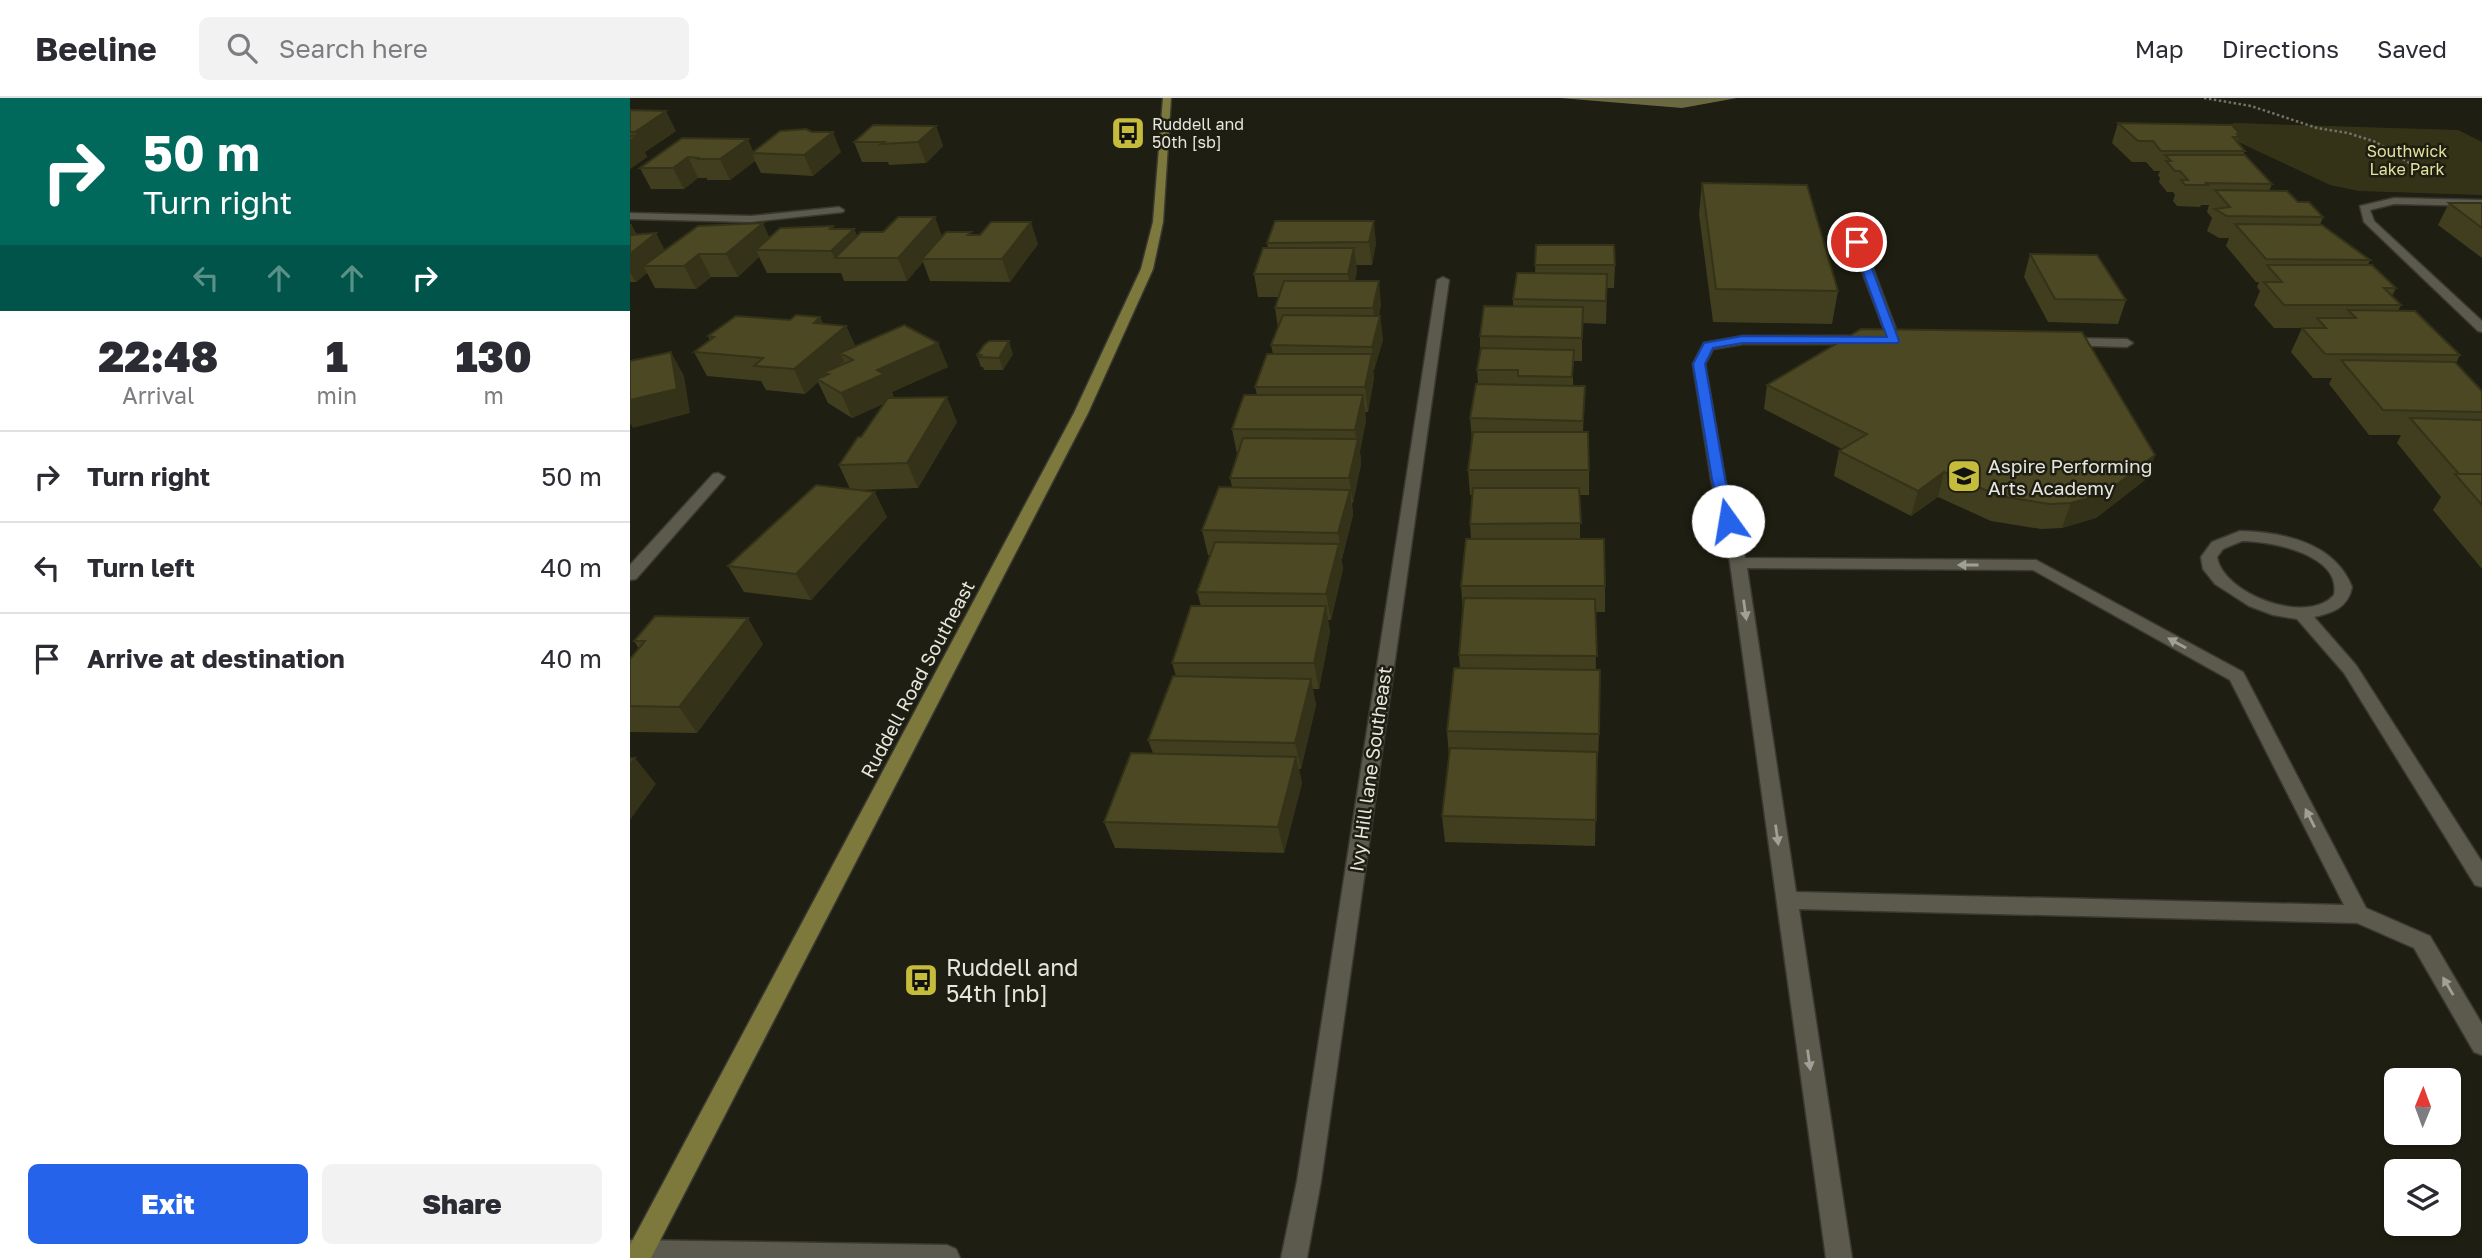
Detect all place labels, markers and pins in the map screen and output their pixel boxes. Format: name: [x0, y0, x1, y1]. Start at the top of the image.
bus stop icon: Ruddell and 50th [sb]: [1109, 114, 1147, 152]
place label: Ruddell and 50th [sb]: [1152, 114, 1244, 152]
pin: [1827, 212, 1887, 272]
place label: Aspire Performing Arts Academy: [1988, 454, 2152, 499]
school or university icon: Aspire Performing Arts Academy: [1945, 457, 1983, 495]
place label: Ruddell and 54th [nb]: [946, 953, 1078, 1007]
bus stop icon: Ruddell and 54th [nb]: [902, 961, 940, 999]

